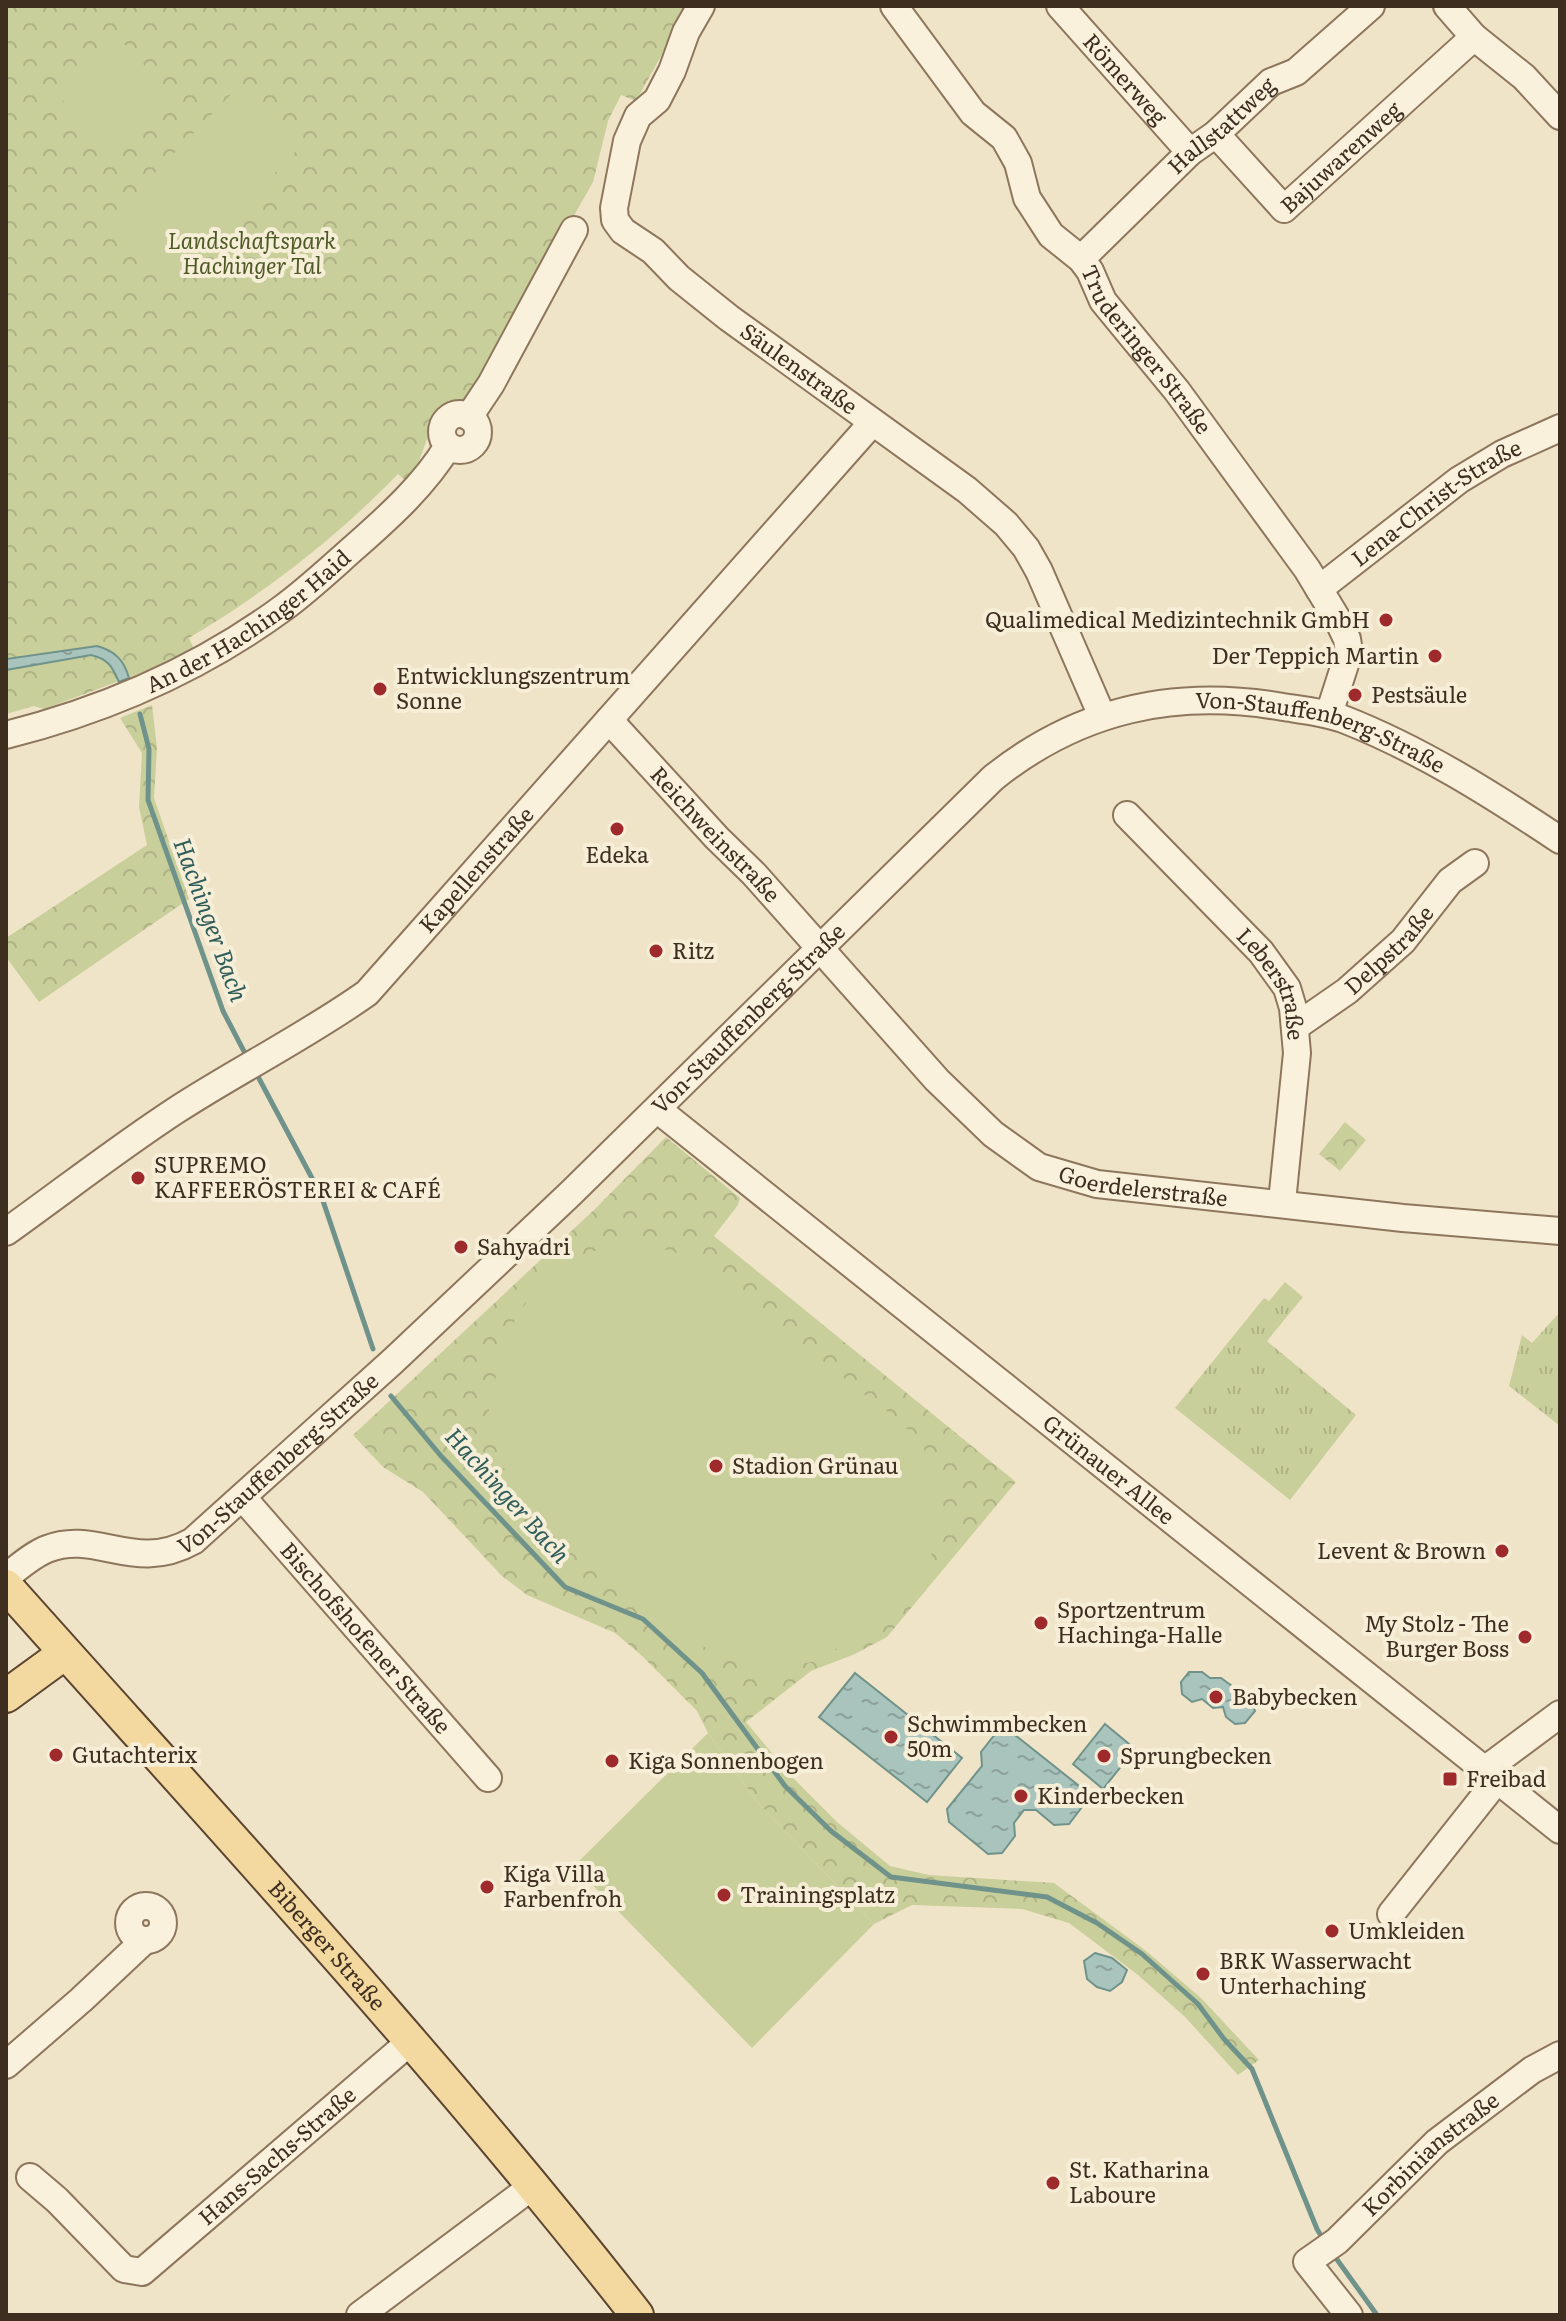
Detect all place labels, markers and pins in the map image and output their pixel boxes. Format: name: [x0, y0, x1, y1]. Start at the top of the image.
place label: Qualimedical Medizintechnik GmbH: [985, 602, 1370, 635]
marker: Qualimedical Medizintechnik GmbH: [1377, 611, 1395, 629]
place label: Der Teppich Martin: [1212, 638, 1419, 671]
marker: Der Teppich Martin: [1426, 647, 1444, 665]
place label: Entwicklungszentrum Sonne: [396, 658, 630, 716]
place label: Pestsäule: [1371, 677, 1467, 710]
marker: Entwicklungszentrum Sonne: [371, 680, 389, 698]
marker: Pestsäule: [1346, 686, 1364, 704]
marker: Edeka: [608, 820, 626, 838]
place label: Edeka: [585, 837, 649, 870]
place label: Ritz: [672, 933, 715, 966]
marker: Ritz: [647, 942, 665, 960]
place label: SUPREMO KAFFEERÖSTEREI & CAFÉ: [154, 1147, 441, 1205]
marker: SUPREMO KAFFEERÖSTEREI & CAFÉ: [129, 1169, 147, 1187]
place label: Sahyadri: [477, 1229, 570, 1262]
marker: Sahyadri: [452, 1238, 470, 1256]
place label: Stadion Grünau: [732, 1448, 899, 1481]
marker: Stadion Grünau: [707, 1457, 725, 1475]
place label: Levent & Brown: [1317, 1533, 1486, 1566]
marker: Levent & Brown: [1493, 1542, 1511, 1560]
place label: Sportzentrum Hachinga-Halle: [1057, 1592, 1222, 1650]
place label: My Stolz - The Burger Boss: [1364, 1606, 1509, 1664]
marker: Sportzentrum Hachinga-Halle: [1032, 1614, 1050, 1632]
marker: My Stolz - The Burger Boss: [1516, 1628, 1534, 1646]
place label: Babybecken: [1232, 1679, 1358, 1712]
marker: Babybecken: [1207, 1688, 1225, 1706]
place label: Schwimmbecken 50m: [907, 1706, 1087, 1764]
marker: Schwimmbecken 50m: [882, 1728, 900, 1746]
place label: Gutachterix: [72, 1737, 198, 1770]
place label: Sprungbecken: [1120, 1738, 1272, 1771]
place label: Kiga Sonnenbogen: [628, 1743, 824, 1776]
marker: Gutachterix: [47, 1746, 65, 1764]
marker: Sprungbecken: [1095, 1747, 1113, 1765]
marker: Kiga Sonnenbogen: [603, 1752, 621, 1770]
place label: Freibad: [1466, 1761, 1546, 1794]
marker: Freibad: [1441, 1770, 1459, 1788]
place label: Kinderbecken: [1037, 1778, 1184, 1811]
marker: Kinderbecken: [1012, 1787, 1030, 1805]
place label: Kiga Villa Farbenfroh: [503, 1856, 622, 1914]
place label: Trainingsplatz: [740, 1877, 895, 1910]
marker: Kiga Villa Farbenfroh: [478, 1878, 496, 1896]
marker: Trainingsplatz: [715, 1886, 733, 1904]
place label: Umkleiden: [1348, 1913, 1465, 1946]
marker: Umkleiden: [1323, 1922, 1341, 1940]
place label: BRK Wasserwacht Unterhaching: [1219, 1943, 1411, 2001]
marker: BRK Wasserwacht Unterhaching: [1194, 1965, 1212, 1983]
place label: St. Katharina Laboure: [1069, 2152, 1209, 2210]
marker: St. Katharina Laboure: [1044, 2174, 1062, 2192]

